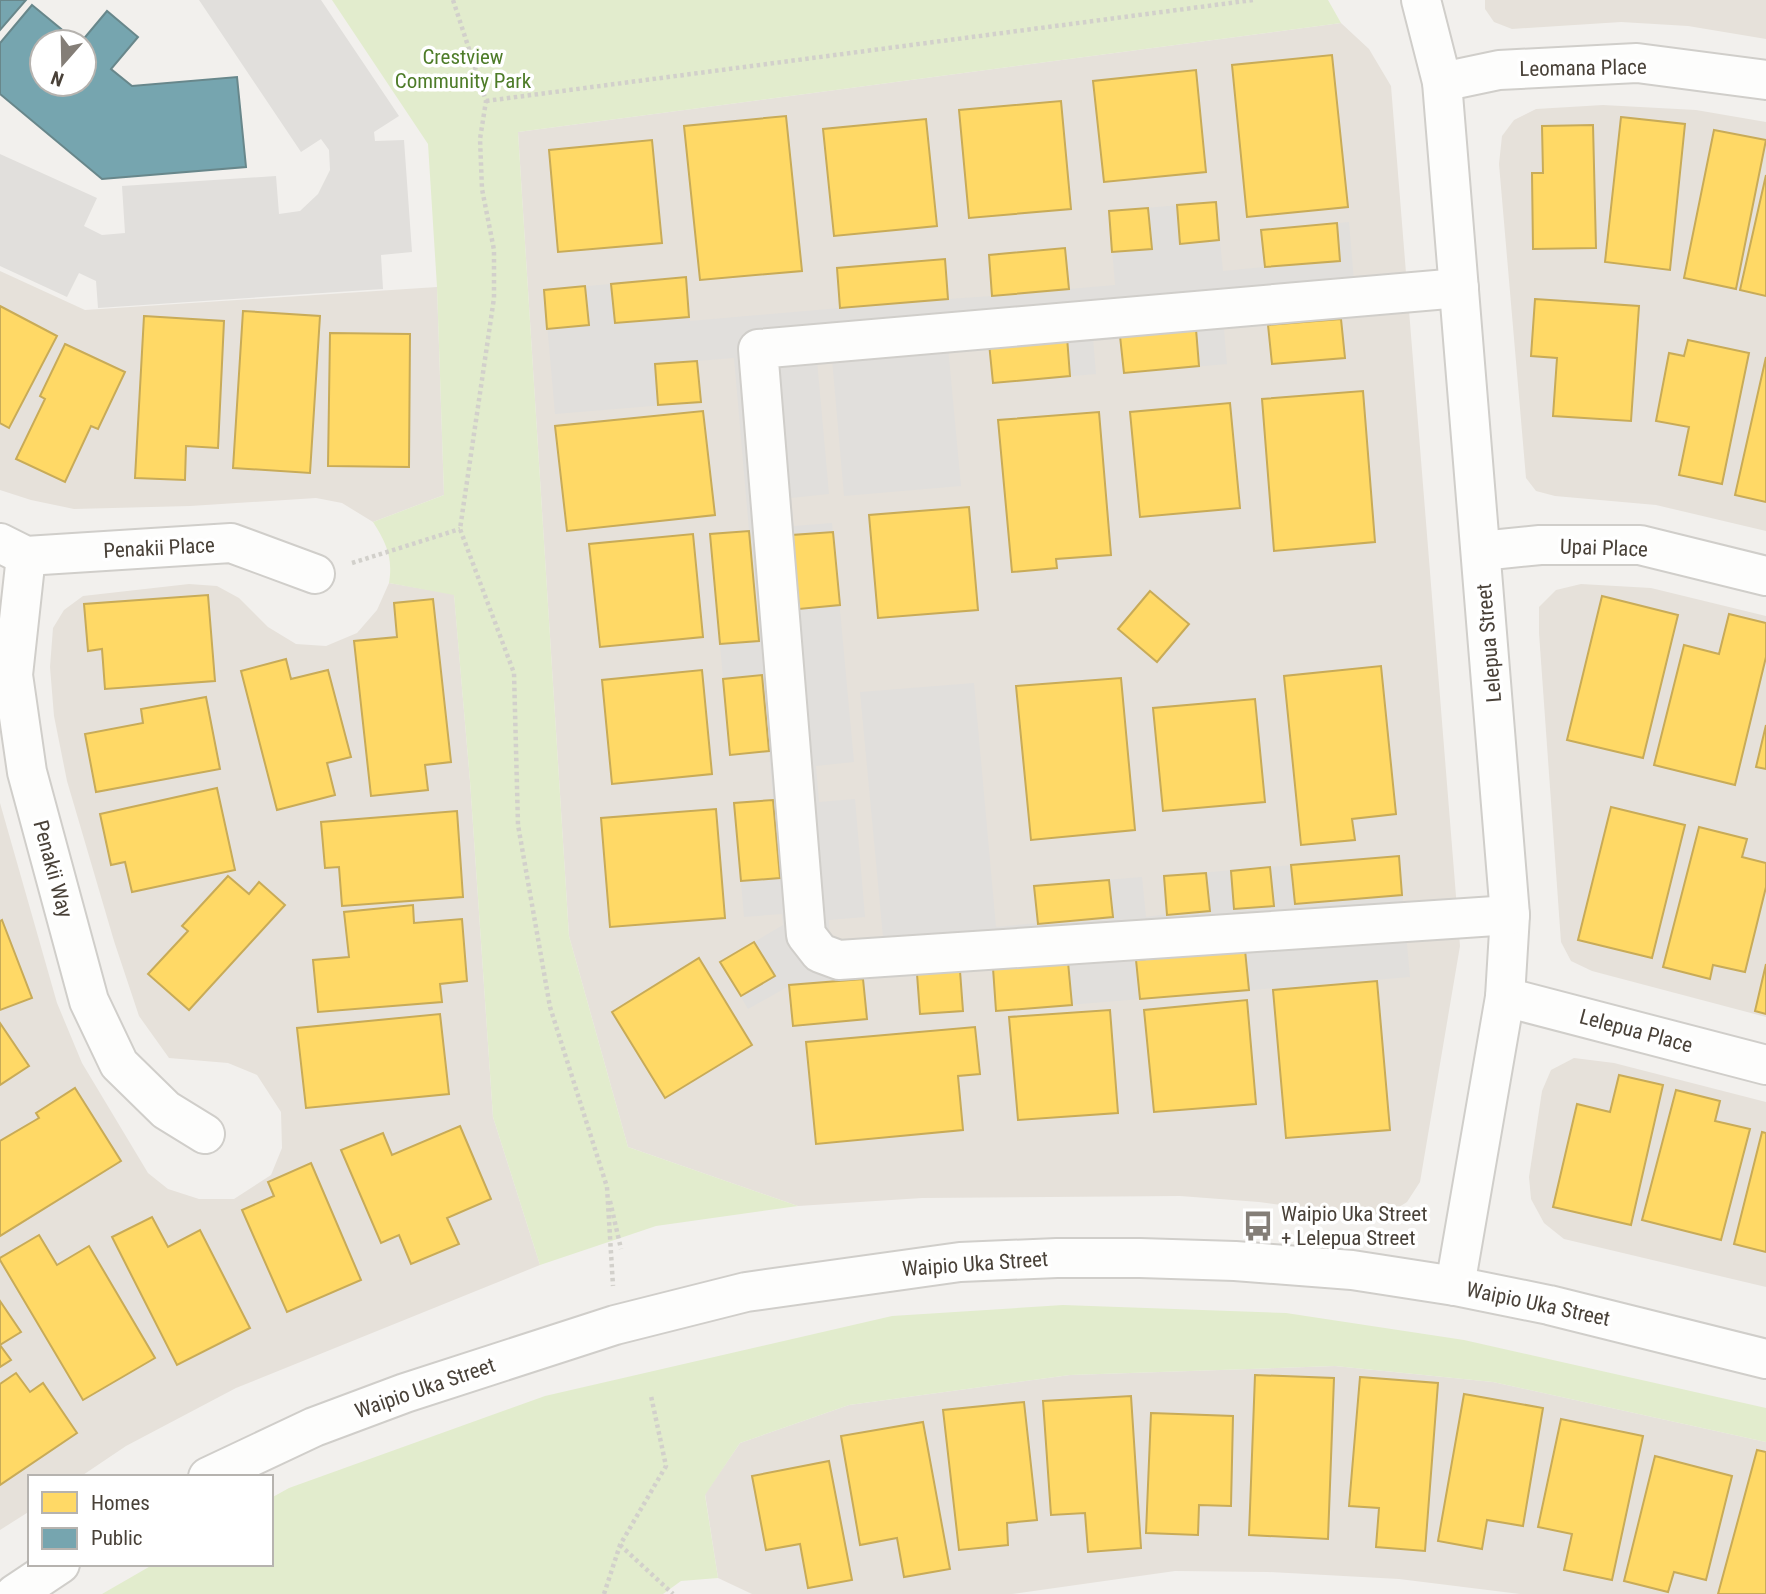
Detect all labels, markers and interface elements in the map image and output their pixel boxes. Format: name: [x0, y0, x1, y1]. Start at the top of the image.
north arrow: [28, 28, 98, 98]
park label: Crestview Community Park: [395, 45, 532, 93]
street label: Leomana Place: [1519, 55, 1647, 81]
text: N: [48, 66, 67, 91]
street label: Penakii Place: [103, 533, 215, 563]
street label: Upai Place: [1560, 534, 1648, 562]
street label: Lelepua Street: [1472, 583, 1506, 703]
street label: Penakii Way: [28, 818, 78, 921]
street label: Lelepua Place: [1577, 1004, 1695, 1058]
place label: Waipio Uka Street + Lelepua Street: [1281, 1202, 1427, 1250]
bus stop icon: Waipio Uka Street + Lelepua Street: [1241, 1209, 1275, 1243]
street label: Waipio Uka Street: [901, 1247, 1049, 1281]
street label: Waipio Uka Street: [1464, 1277, 1612, 1331]
street label: Waipio Uka Street: [352, 1353, 498, 1423]
legend: [28, 1475, 273, 1566]
text: Homes: [91, 1491, 150, 1515]
text: Public: [91, 1526, 143, 1550]

